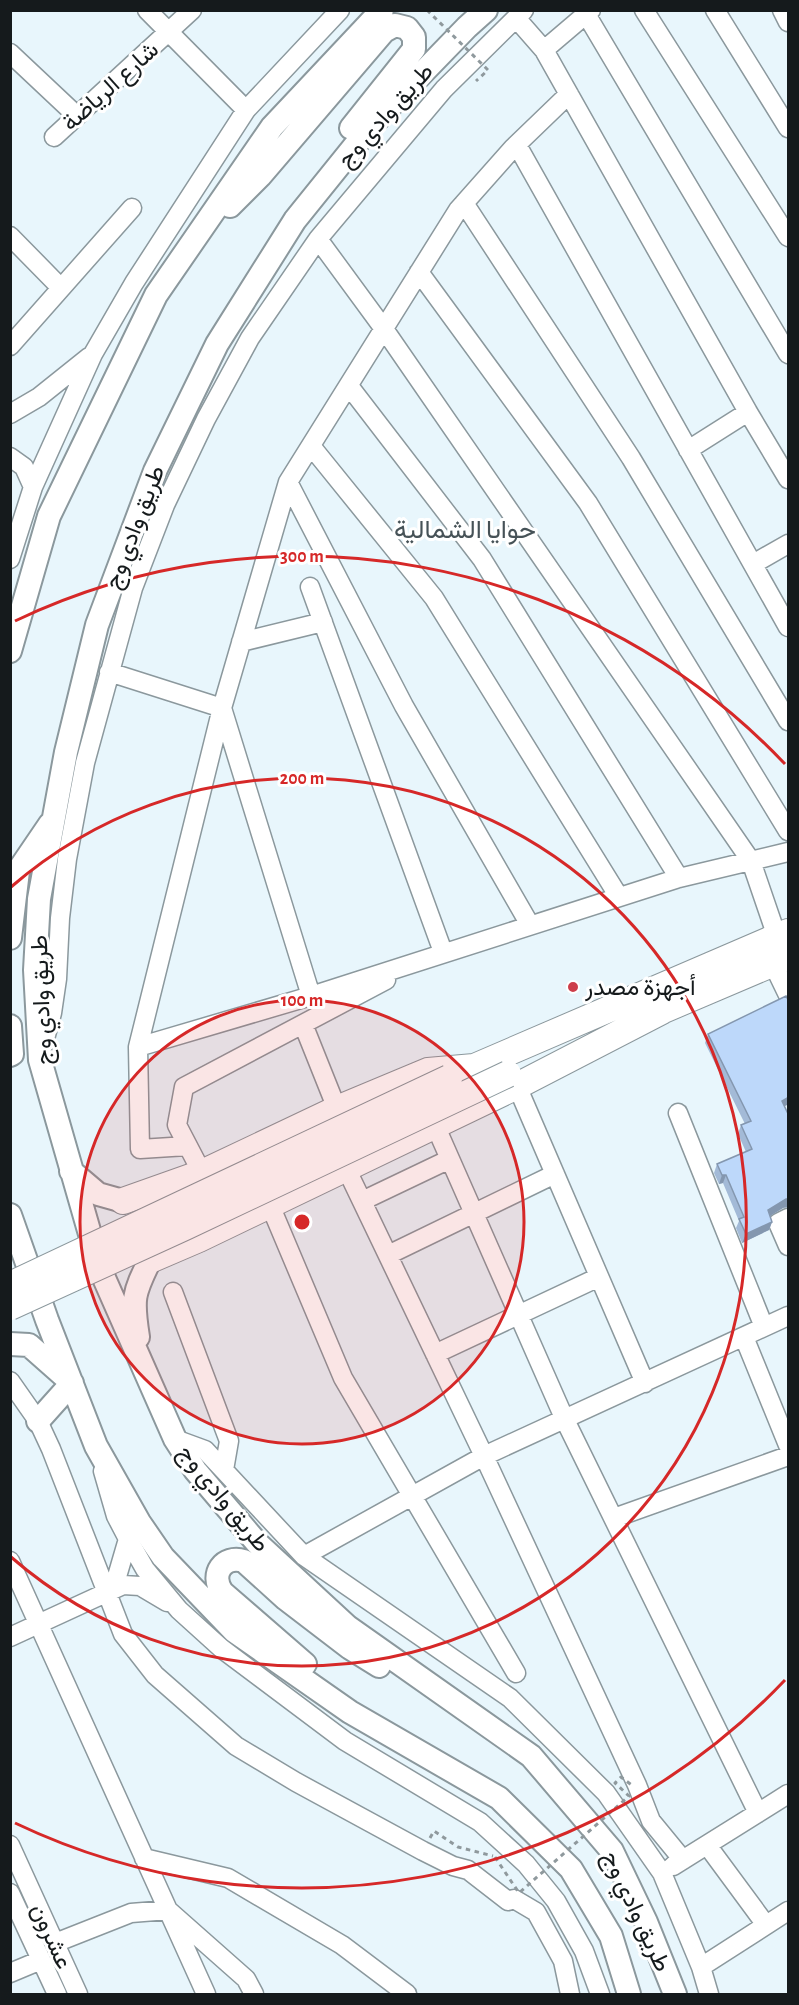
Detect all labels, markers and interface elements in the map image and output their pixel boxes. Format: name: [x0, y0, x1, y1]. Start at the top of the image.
street label: شارع الرياضة: [58, 38, 165, 138]
street label: طريق وادي وج: [333, 59, 443, 176]
street label: طريق وادي وج: [100, 462, 175, 595]
district label: حوايا الشمالية: [394, 517, 536, 545]
text: 300 m: [280, 548, 324, 566]
text: 200 m: [280, 770, 324, 788]
street label: طريق وادي وج: [28, 934, 62, 1065]
place label: أجهزة مصدر: [584, 973, 696, 1002]
marker: أجهزة مصدر: [566, 980, 580, 994]
text: 100 m: [281, 992, 323, 1010]
centre of rings: [292, 1212, 312, 1232]
street label: طريق وادي وج: [168, 1440, 274, 1561]
street label: طريق وادي وج: [592, 1847, 674, 1978]
street label: عشرون: [24, 1900, 76, 1973]

